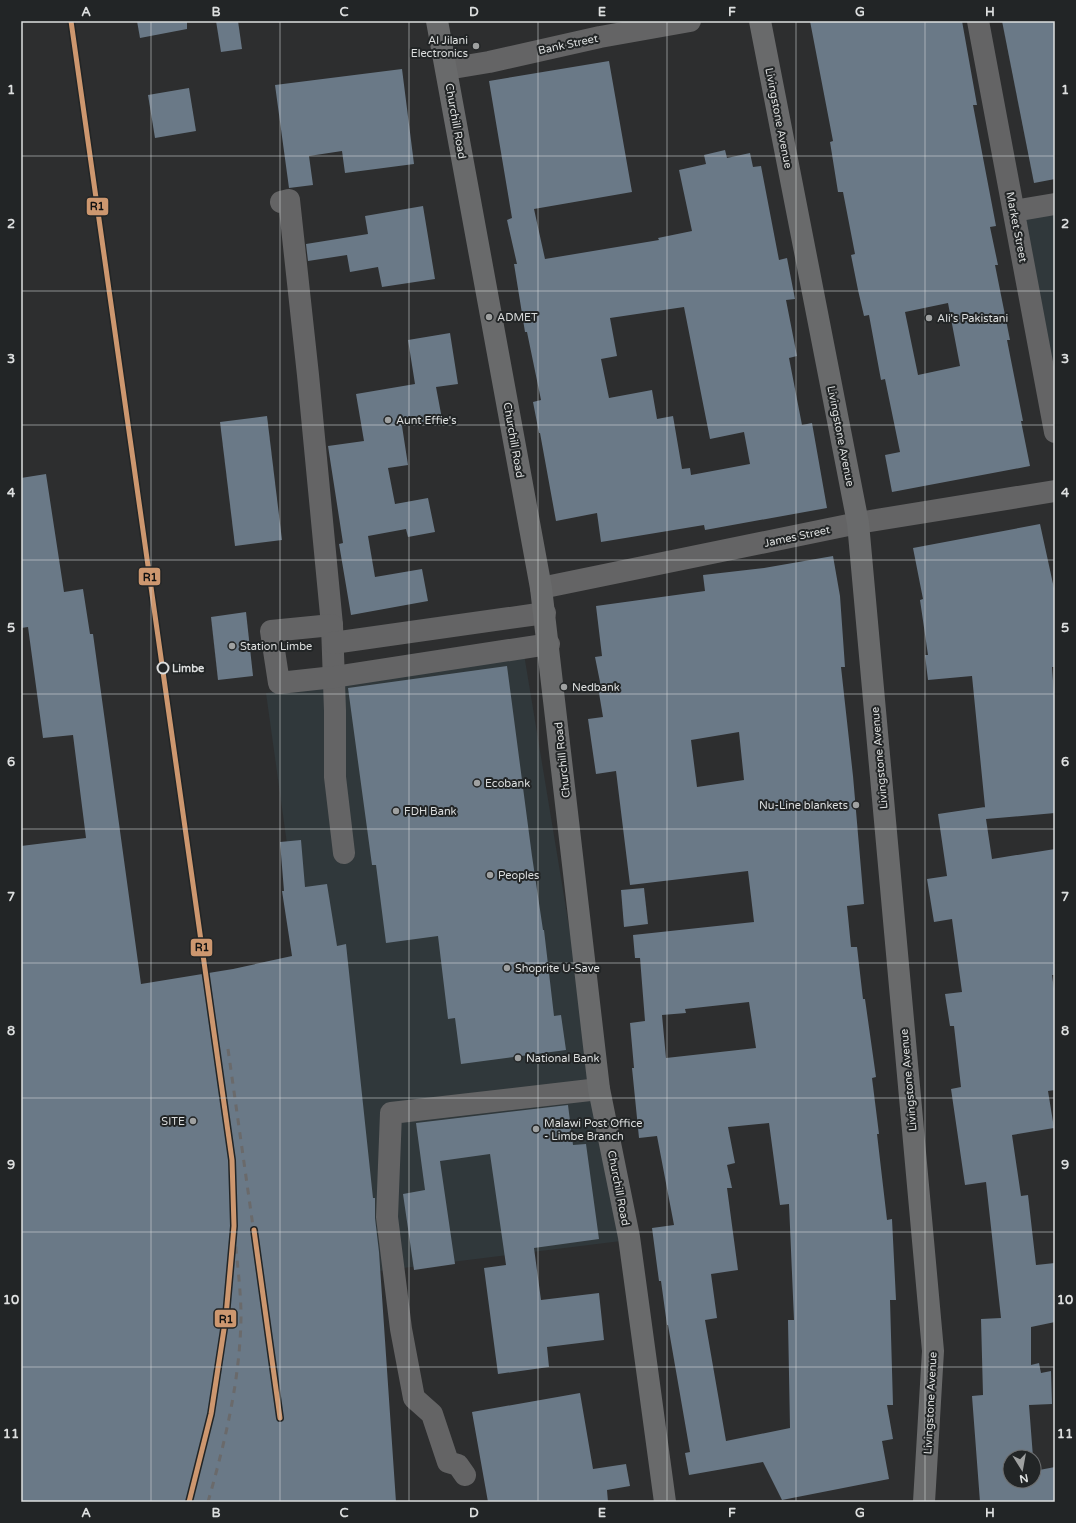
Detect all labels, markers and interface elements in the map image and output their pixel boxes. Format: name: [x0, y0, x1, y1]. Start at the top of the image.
text: A: [81, 4, 91, 20]
text: B: [211, 4, 221, 20]
text: C: [339, 4, 349, 20]
text: D: [469, 4, 479, 20]
text: E: [598, 4, 606, 20]
text: F: [728, 4, 736, 20]
text: G: [855, 4, 865, 20]
text: H: [985, 4, 995, 20]
street label: Bank Street: [537, 32, 599, 57]
place label: Al Jilani Electronics: [411, 34, 468, 60]
marker: Al Jilani Electronics: [471, 41, 481, 51]
street label: Livingstone Avenue: [762, 67, 795, 170]
text: 1: [7, 82, 15, 98]
street label: Churchill Road: [442, 82, 469, 160]
text: 1: [1061, 82, 1069, 98]
street label: Market Street: [1003, 191, 1030, 264]
line badge: R1: [86, 197, 109, 216]
text: R1: [90, 200, 104, 213]
text: 2: [7, 216, 15, 232]
text: 2: [1061, 216, 1069, 232]
place label: ADMET: [497, 311, 538, 324]
marker: ADMET: [484, 312, 494, 322]
place label: Ali's Pakistani: [937, 312, 1008, 325]
marker: Ali's Pakistani: [924, 313, 934, 323]
text: 3: [7, 351, 15, 367]
text: 3: [1061, 351, 1069, 367]
street label: Livingstone Avenue: [824, 385, 857, 488]
street label: Churchill Road: [500, 401, 527, 479]
place label: Aunt Effie's: [396, 414, 457, 427]
marker: Aunt Effie's: [383, 415, 393, 425]
text: 4: [7, 485, 16, 501]
text: 4: [1061, 485, 1070, 501]
street label: James Street: [763, 523, 831, 550]
line badge: R1: [138, 567, 161, 586]
text: R1: [143, 571, 157, 584]
text: 5: [7, 620, 15, 636]
text: 5: [1061, 620, 1069, 636]
place label: Station Limbe: [240, 640, 312, 653]
marker: Station Limbe: [227, 641, 237, 651]
marker: Limbe: [156, 661, 170, 675]
place label: Limbe: [172, 662, 205, 675]
place label: Nedbank: [572, 681, 620, 694]
marker: Nedbank: [559, 682, 569, 692]
street label: Livingstone Avenue: [869, 706, 890, 810]
street label: Churchill Road: [552, 721, 573, 799]
text: 6: [7, 754, 15, 770]
text: 6: [1061, 754, 1069, 770]
place label: Ecobank: [485, 777, 530, 790]
marker: Ecobank: [472, 778, 482, 788]
place label: Nu-Line blankets: [759, 799, 848, 812]
marker: Nu-Line blankets: [851, 800, 861, 810]
place label: FDH Bank: [404, 805, 457, 818]
marker: FDH Bank: [391, 806, 401, 816]
place label: Peoples: [498, 869, 539, 882]
marker: Peoples: [485, 870, 495, 880]
text: 7: [7, 889, 15, 905]
text: 7: [1061, 889, 1069, 905]
line badge: R1: [190, 938, 213, 957]
text: R1: [195, 941, 209, 954]
place label: Shoprite U-Save: [515, 962, 600, 975]
marker: Shoprite U-Save: [502, 963, 512, 973]
text: 8: [7, 1023, 15, 1039]
text: 8: [1061, 1023, 1069, 1039]
street label: Livingstone Avenue: [898, 1028, 919, 1132]
place label: National Bank: [526, 1052, 600, 1065]
marker: National Bank: [513, 1053, 523, 1063]
place label: SITE: [161, 1115, 185, 1128]
marker: SITE: [188, 1116, 198, 1126]
place label: Malawi Post Office - Limbe Branch: [544, 1117, 642, 1143]
marker: Malawi Post Office - Limbe Branch: [531, 1124, 541, 1134]
street label: Churchill Road: [605, 1149, 632, 1227]
text: 9: [7, 1157, 15, 1173]
text: 9: [1061, 1157, 1069, 1173]
text: 10: [3, 1292, 19, 1308]
text: 10: [1057, 1292, 1073, 1308]
line badge: R1: [214, 1309, 237, 1328]
text: R1: [219, 1313, 233, 1326]
street label: Livingstone Avenue: [921, 1352, 940, 1455]
text: 11: [3, 1426, 19, 1442]
text: 11: [1057, 1426, 1073, 1442]
north arrow: [1002, 1449, 1042, 1489]
text: N: [1018, 1471, 1029, 1486]
text: A: [81, 1505, 91, 1521]
text: B: [211, 1505, 221, 1521]
text: C: [339, 1505, 349, 1521]
text: D: [469, 1505, 479, 1521]
text: E: [598, 1505, 606, 1521]
text: F: [728, 1505, 736, 1521]
text: G: [855, 1505, 865, 1521]
text: H: [985, 1505, 995, 1521]

